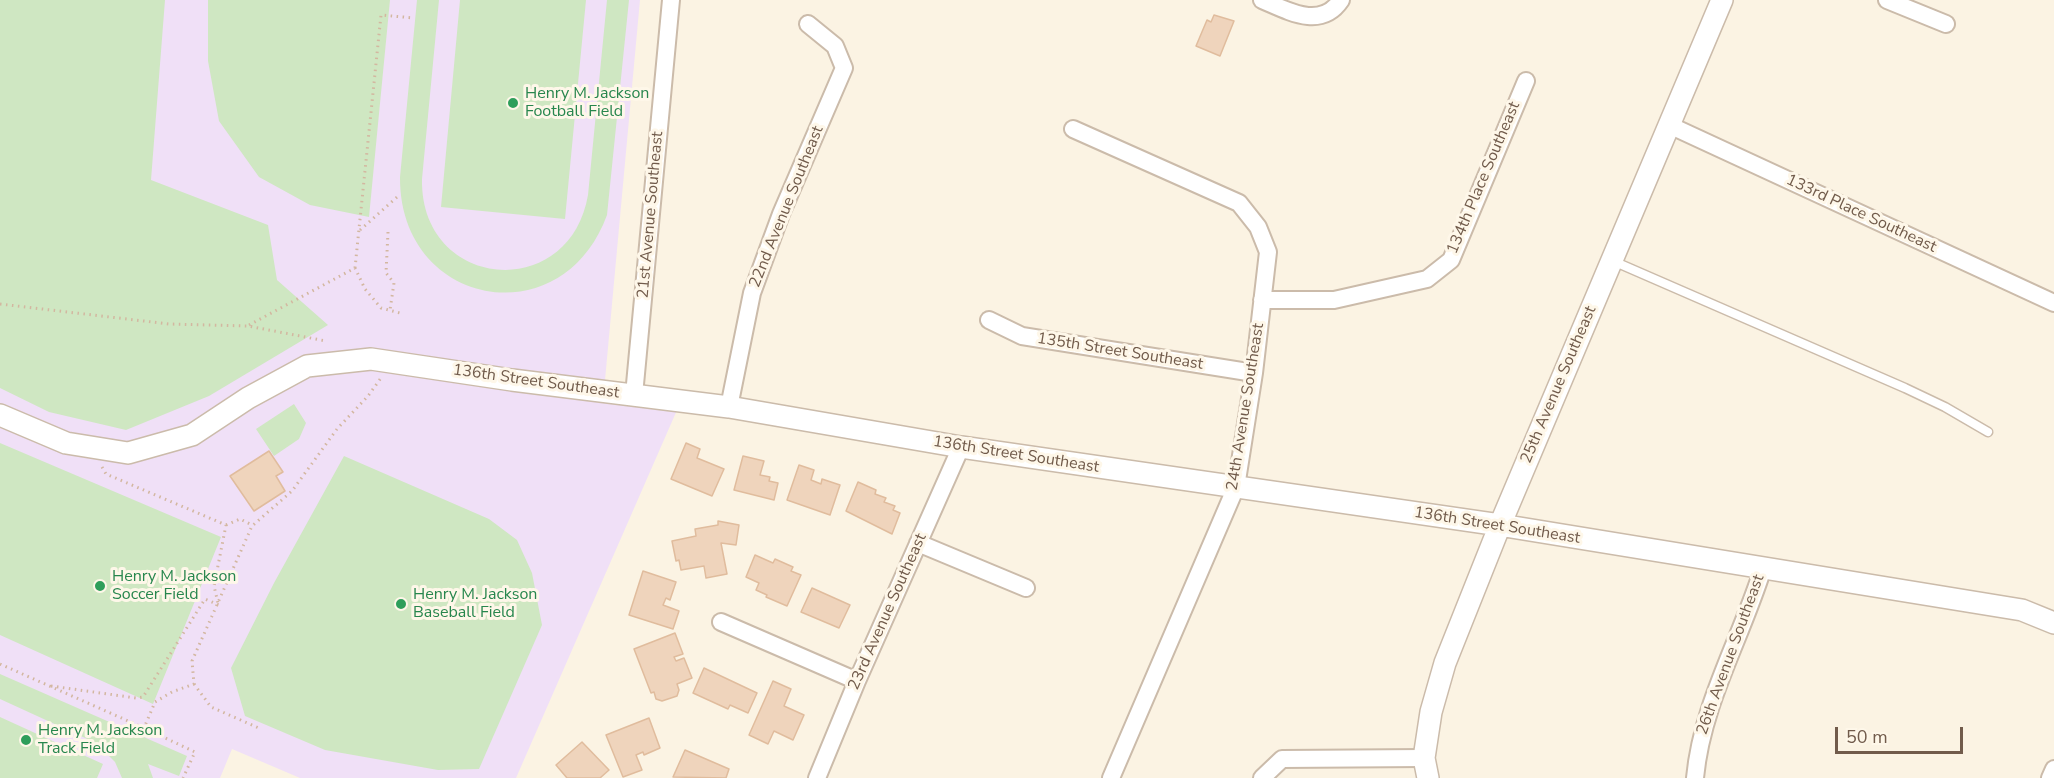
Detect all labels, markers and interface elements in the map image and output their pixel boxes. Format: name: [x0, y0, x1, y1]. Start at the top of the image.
place label: Henry M. Jackson Football Field: [525, 84, 649, 122]
marker: Henry M. Jackson Football Field: [506, 96, 520, 110]
street label: 134th Place Southeast: [1443, 99, 1525, 257]
street label: 22nd Avenue Southeast: [746, 123, 828, 291]
street label: 21st Avenue Southeast: [634, 131, 668, 299]
street label: 133rd Place Southeast: [1783, 171, 1939, 257]
street label: 25th Avenue Southeast: [1517, 303, 1601, 467]
street label: 24th Avenue Southeast: [1223, 322, 1269, 492]
street label: 135th Street Southeast: [1036, 329, 1204, 375]
street label: 136th Street Southeast: [451, 361, 621, 403]
street label: 136th Street Southeast: [932, 432, 1100, 478]
street label: 136th Street Southeast: [1413, 503, 1581, 549]
street label: 23rd Avenue Southeast: [845, 531, 931, 693]
place label: Henry M. Jackson Soccer Field: [112, 567, 236, 605]
street label: 26th Avenue Southeast: [1693, 572, 1769, 738]
marker: Henry M. Jackson Soccer Field: [93, 579, 107, 593]
place label: Henry M. Jackson Baseball Field: [413, 585, 537, 623]
marker: Henry M. Jackson Baseball Field: [394, 597, 408, 611]
scale bar: [1838, 715, 1966, 753]
place label: Henry M. Jackson Track Field: [38, 721, 162, 759]
text: 50 m: [1846, 725, 1888, 749]
marker: Henry M. Jackson Track Field: [19, 733, 33, 747]

